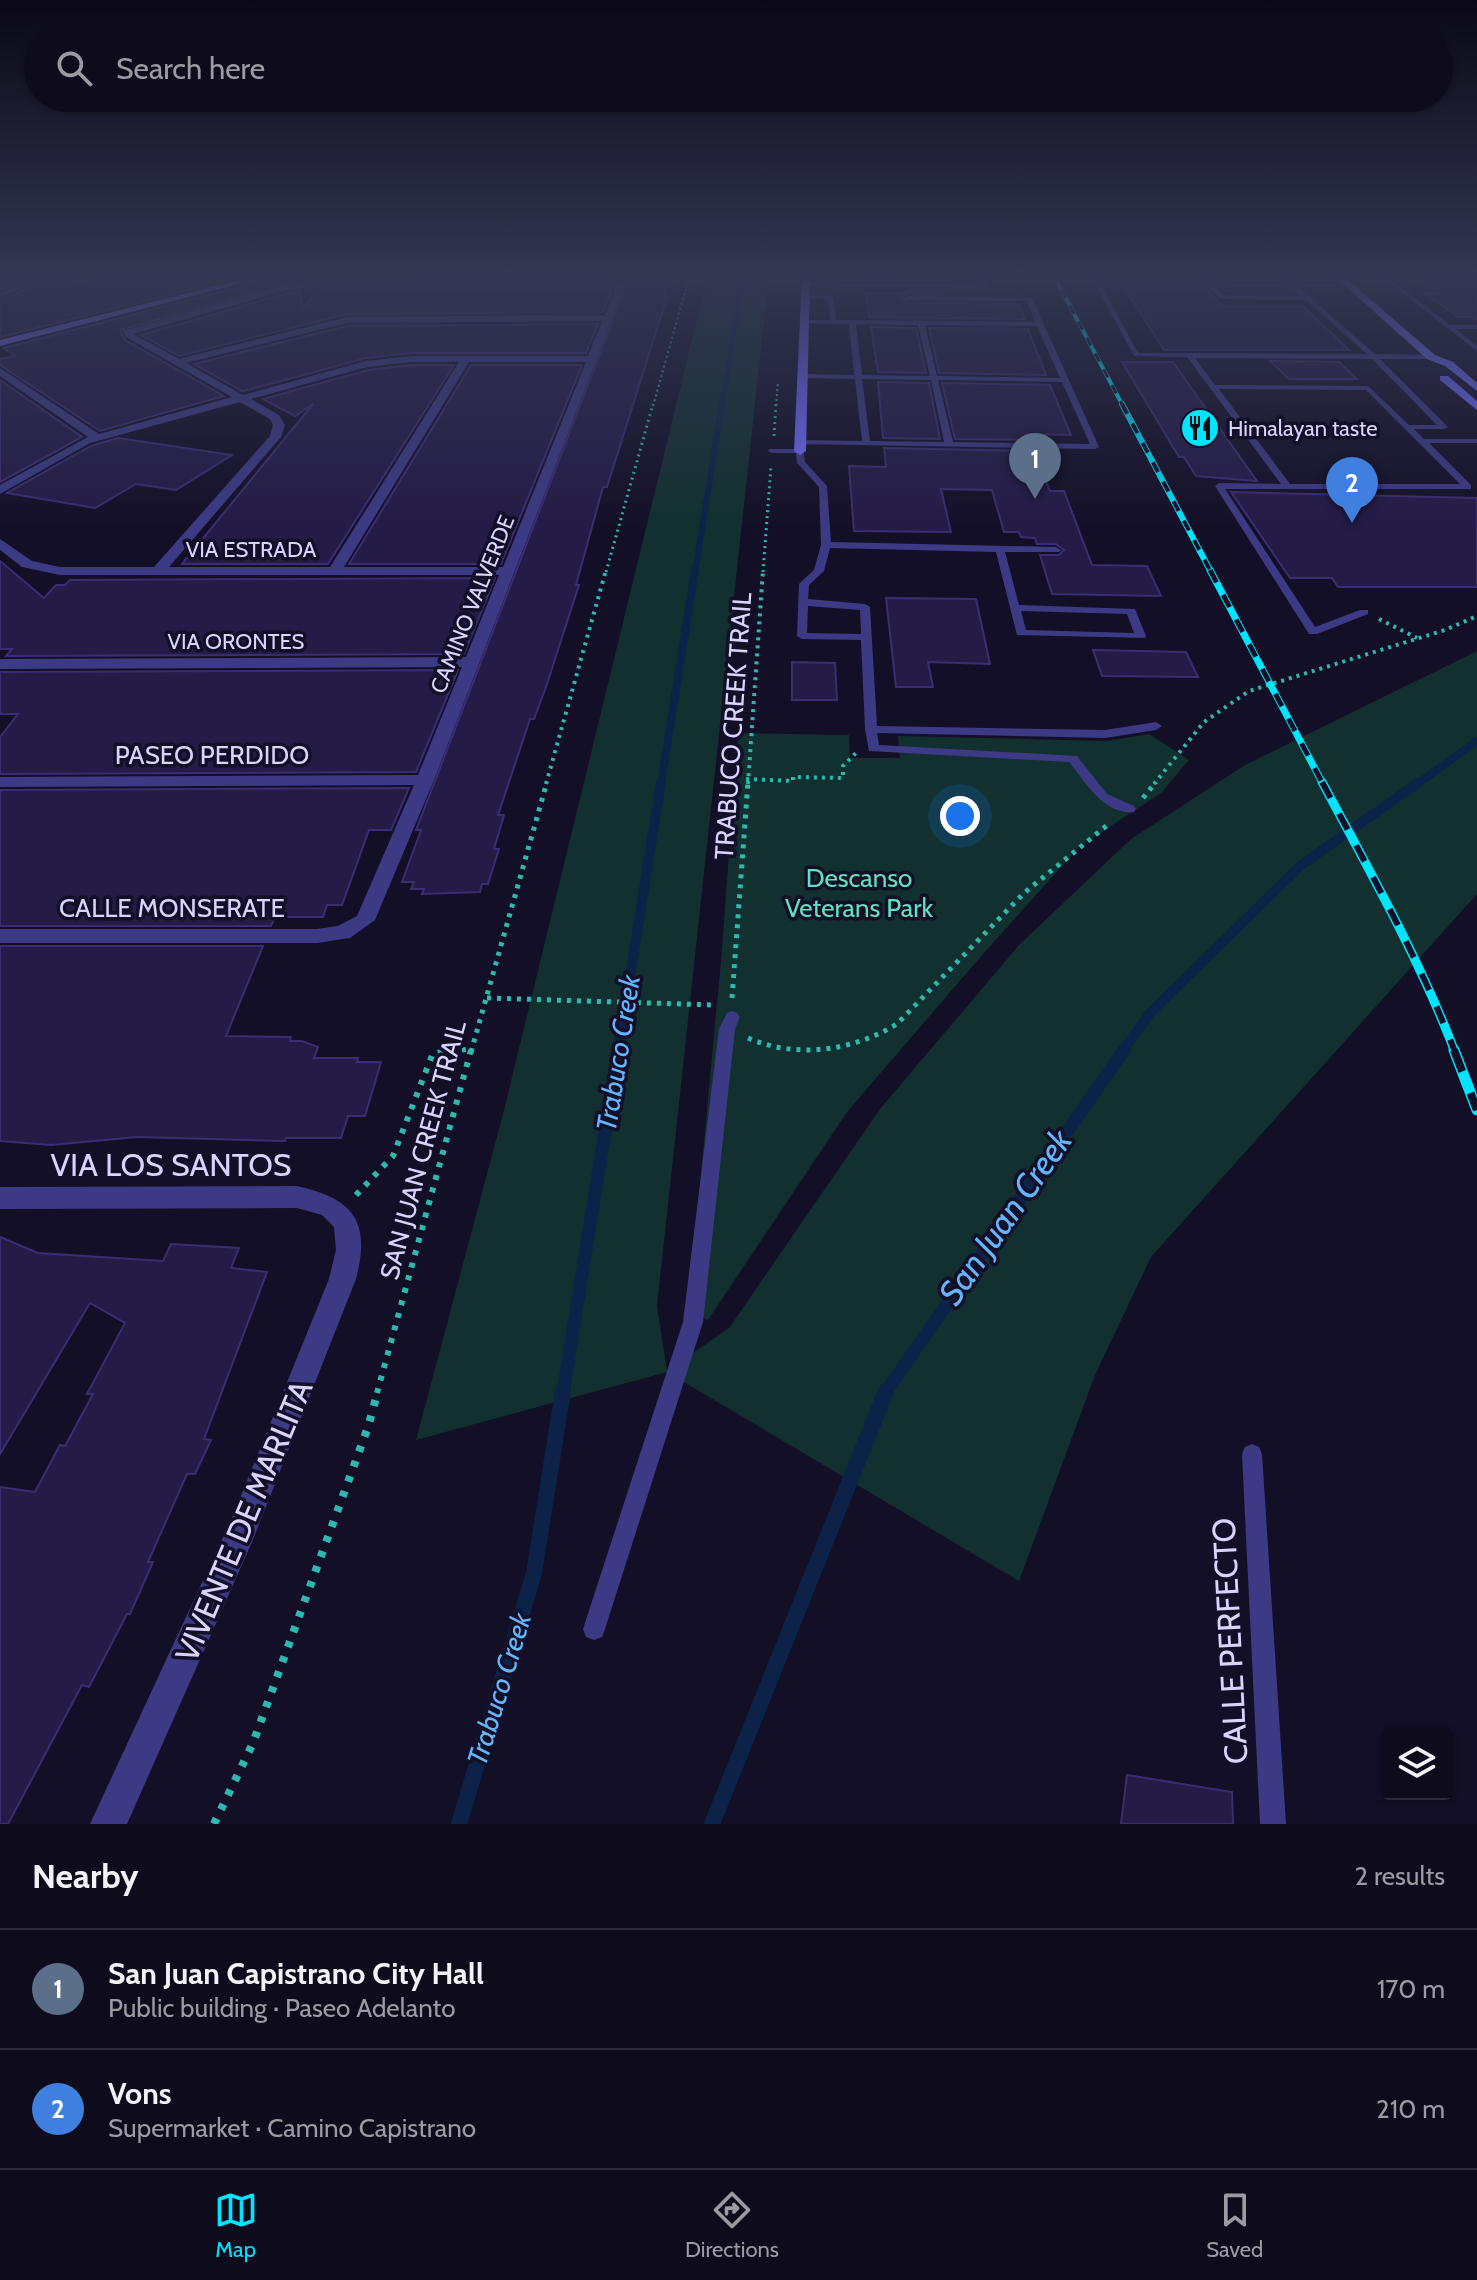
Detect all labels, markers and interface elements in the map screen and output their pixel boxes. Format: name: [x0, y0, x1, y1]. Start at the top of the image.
search box: [24, 24, 1453, 112]
icon: search: [52, 46, 96, 90]
text: Search here: [116, 50, 265, 87]
restaurant icon: Himalayan taste: [1179, 407, 1221, 449]
place label: Himalayan taste: [1228, 415, 1378, 442]
pin: 1: [1009, 433, 1061, 499]
pin: 2: [1326, 457, 1378, 523]
street label: CAMINO VALVERDE: [424, 511, 520, 697]
street label: VIA ESTRADA: [186, 536, 317, 563]
street label: TRABUCO CREEK TRAIL: [708, 591, 758, 861]
street label: VIA ORONTES: [168, 628, 305, 655]
street label: PASEO PERDIDO: [115, 739, 309, 771]
your location: [940, 796, 980, 836]
park label: Descanso Veterans Park: [785, 862, 933, 924]
street label: CALLE MONSERATE: [59, 892, 285, 924]
water label: Trabuco Creek: [589, 971, 647, 1134]
street label: SAN JUAN CREEK TRAIL: [373, 1017, 473, 1283]
water label: San Juan Creek: [929, 1120, 1082, 1313]
street label: VIA LOS SANTOS: [51, 1145, 291, 1184]
street label: VIVENTE DE MARLITA: [167, 1374, 321, 1667]
street label: CALLE PERFECTO: [1204, 1517, 1255, 1765]
water label: Trabuco Creek: [460, 1608, 539, 1769]
map controls: [1381, 1728, 1453, 1800]
button: layers: [1381, 1728, 1453, 1800]
text: Nearby: [32, 1855, 139, 1897]
text: 2 results: [1354, 1860, 1445, 1892]
text: San Juan Capistrano City Hall: [108, 1955, 484, 1992]
text: 1: [53, 1973, 63, 2005]
text: 170 m: [1377, 1973, 1445, 2005]
text: Public building · Paseo Adelanto: [108, 1992, 456, 2024]
text: Vons: [108, 2075, 171, 2112]
text: 2: [51, 2093, 65, 2125]
text: 210 m: [1376, 2093, 1445, 2125]
text: Supermarket · Camino Capistrano: [108, 2112, 476, 2144]
tab: Map: [214, 2188, 258, 2263]
tab: Directions: [685, 2188, 779, 2263]
tab: Saved: [1206, 2188, 1263, 2263]

